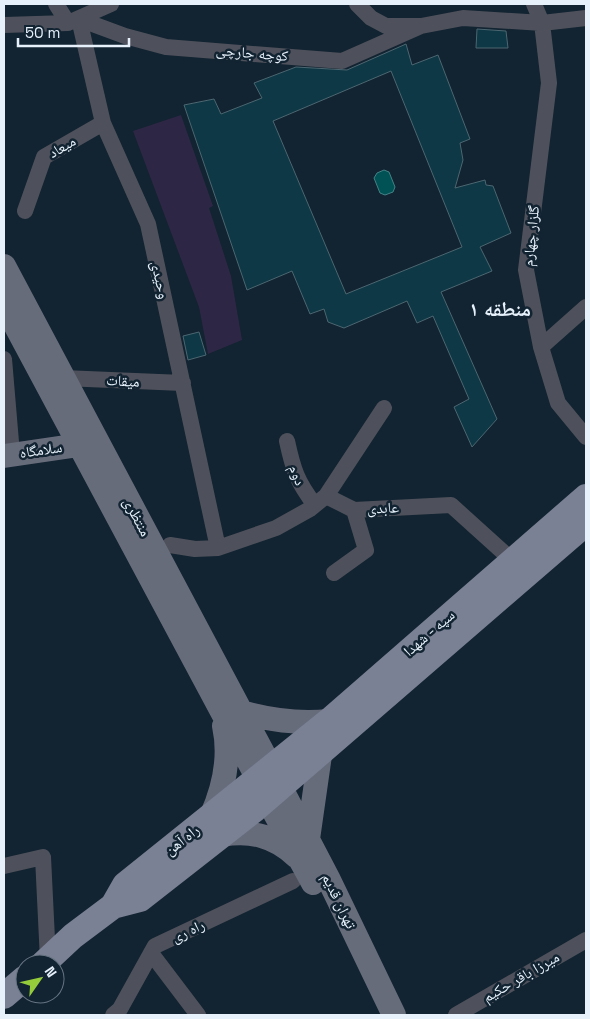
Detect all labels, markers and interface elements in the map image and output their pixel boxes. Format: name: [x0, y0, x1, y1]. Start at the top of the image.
scale bar: [18, 15, 129, 47]
text: 50 m: [25, 23, 60, 42]
street label: کوچه جارچی: [215, 40, 289, 66]
street label: میعاد: [45, 131, 79, 162]
street label: گلزار چهارم: [518, 204, 544, 268]
street label: وحیدی: [146, 259, 174, 301]
district label: منطقه ۱: [469, 296, 531, 322]
street label: میقات: [106, 370, 140, 391]
street label: سلامگاه: [18, 437, 63, 462]
street label: دوم: [284, 462, 310, 488]
street label: منتظری: [118, 494, 156, 540]
street label: عابدی: [367, 497, 400, 519]
street label: سپه - شهدا: [399, 605, 458, 660]
street label: راه آهن: [160, 820, 204, 860]
street label: تهران قدیم: [317, 870, 361, 933]
street label: راه ری: [168, 915, 208, 947]
street label: میرزا باقر حکیم: [479, 947, 563, 1007]
north arrow: [15, 954, 65, 1004]
text: N: [41, 963, 61, 981]

